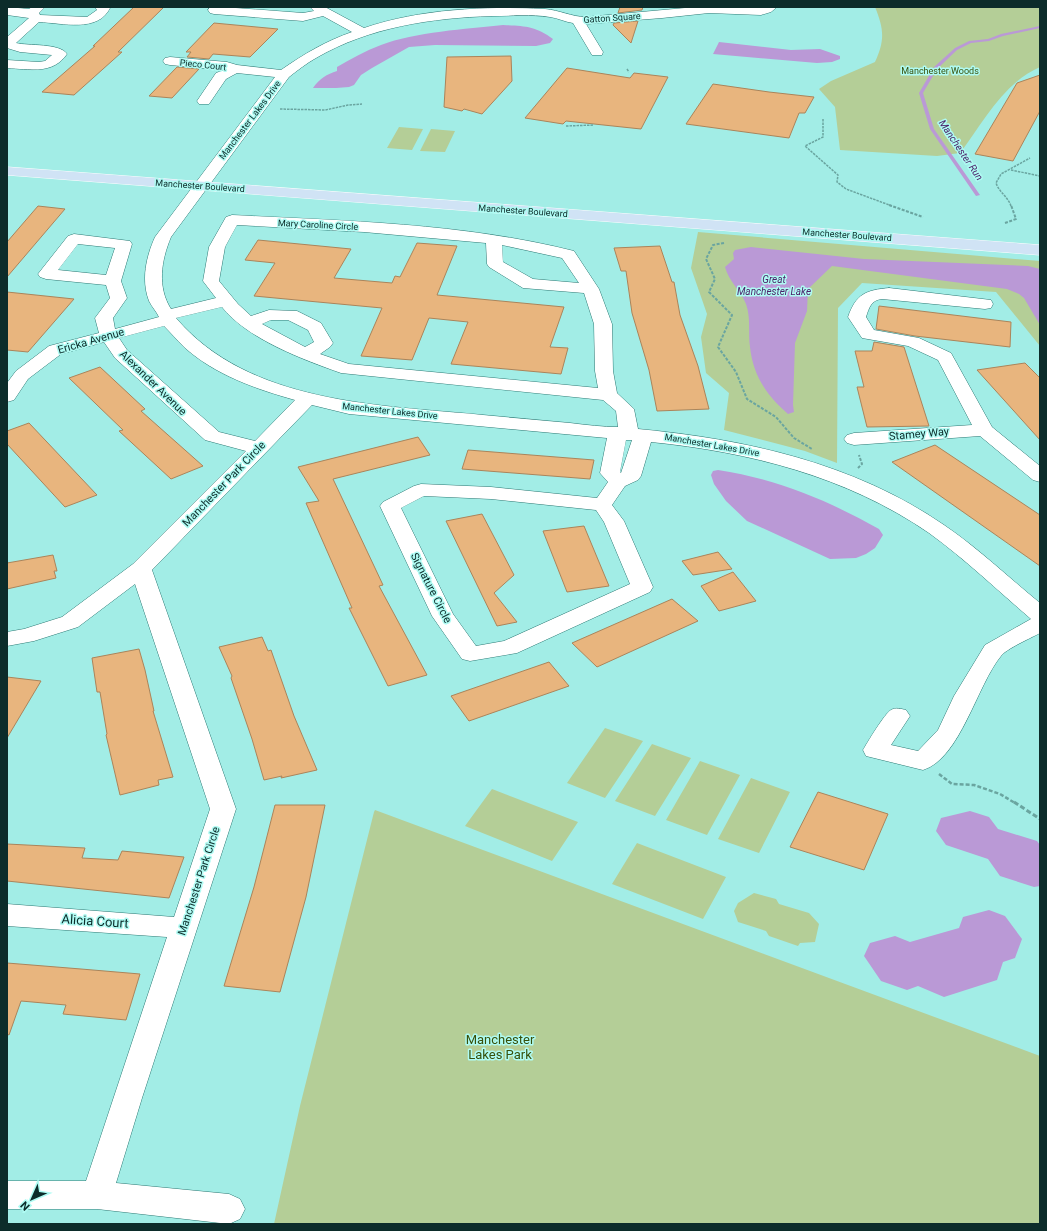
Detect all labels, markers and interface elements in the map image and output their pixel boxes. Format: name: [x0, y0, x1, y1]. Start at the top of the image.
street label: Gatton Square: [583, 11, 641, 25]
street label: Pieco Court: [179, 58, 227, 72]
park label: Manchester Woods: [901, 66, 979, 76]
street label: Manchester Lakes Drive: [217, 79, 283, 161]
water label: Manchester Run: [937, 118, 985, 182]
street label: Manchester Boulevard: [155, 178, 245, 194]
street label: Manchester Boulevard: [478, 203, 568, 219]
street label: Mary Caroline Circle: [278, 218, 359, 232]
street label: Manchester Boulevard: [802, 227, 892, 243]
water label: Great Manchester Lake: [737, 274, 811, 297]
street label: Ericka Avenue: [56, 325, 126, 357]
street label: Alexander Avenue: [117, 348, 189, 418]
street label: Manchester Lakes Drive: [342, 401, 438, 421]
street label: Stamey Way: [888, 425, 950, 443]
street label: Manchester Lakes Drive: [664, 432, 760, 458]
street label: Manchester Park Circle: [180, 439, 268, 529]
street label: Signature Circle: [408, 551, 454, 625]
street label: Manchester Park Circle: [175, 825, 223, 937]
street label: Alicia Court: [61, 911, 129, 931]
park label: Manchester Lakes Park: [466, 1032, 535, 1062]
north arrow: [12, 1179, 52, 1219]
text: N: [18, 1198, 33, 1213]

